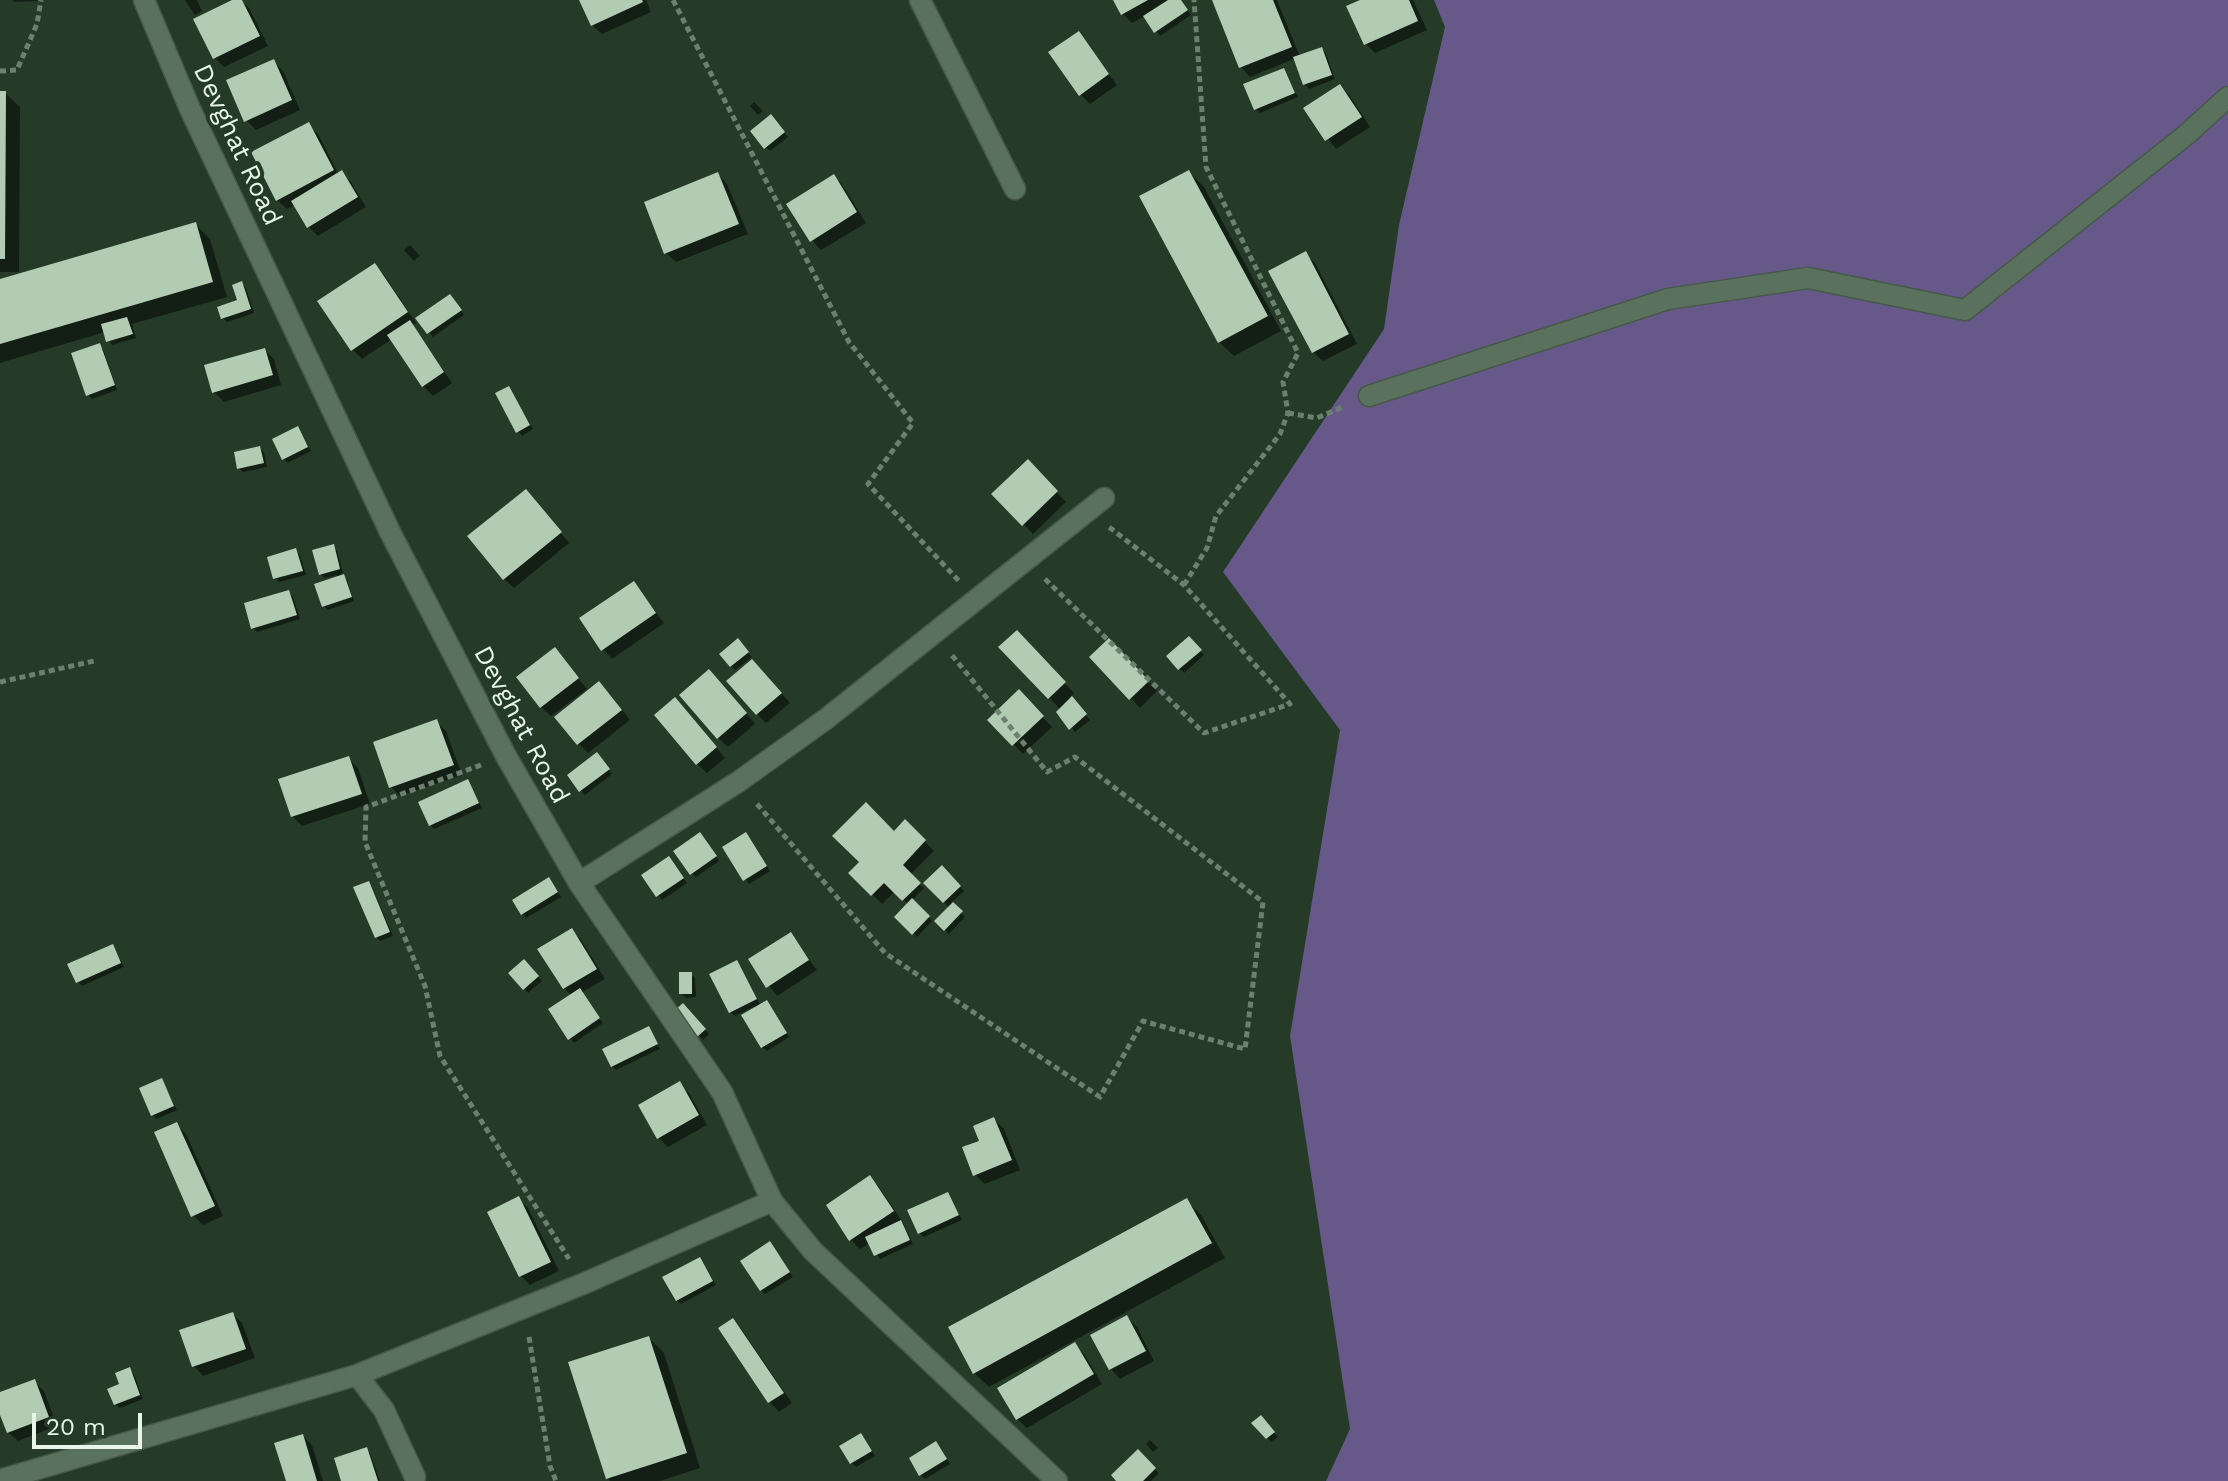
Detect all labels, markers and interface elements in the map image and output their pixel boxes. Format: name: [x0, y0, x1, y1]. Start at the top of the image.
street label: Devghat Road: [186, 59, 288, 231]
street label: Devghat Road: [466, 641, 576, 809]
scale bar: [36, 1397, 146, 1447]
text: 20 m: [46, 1413, 106, 1441]

